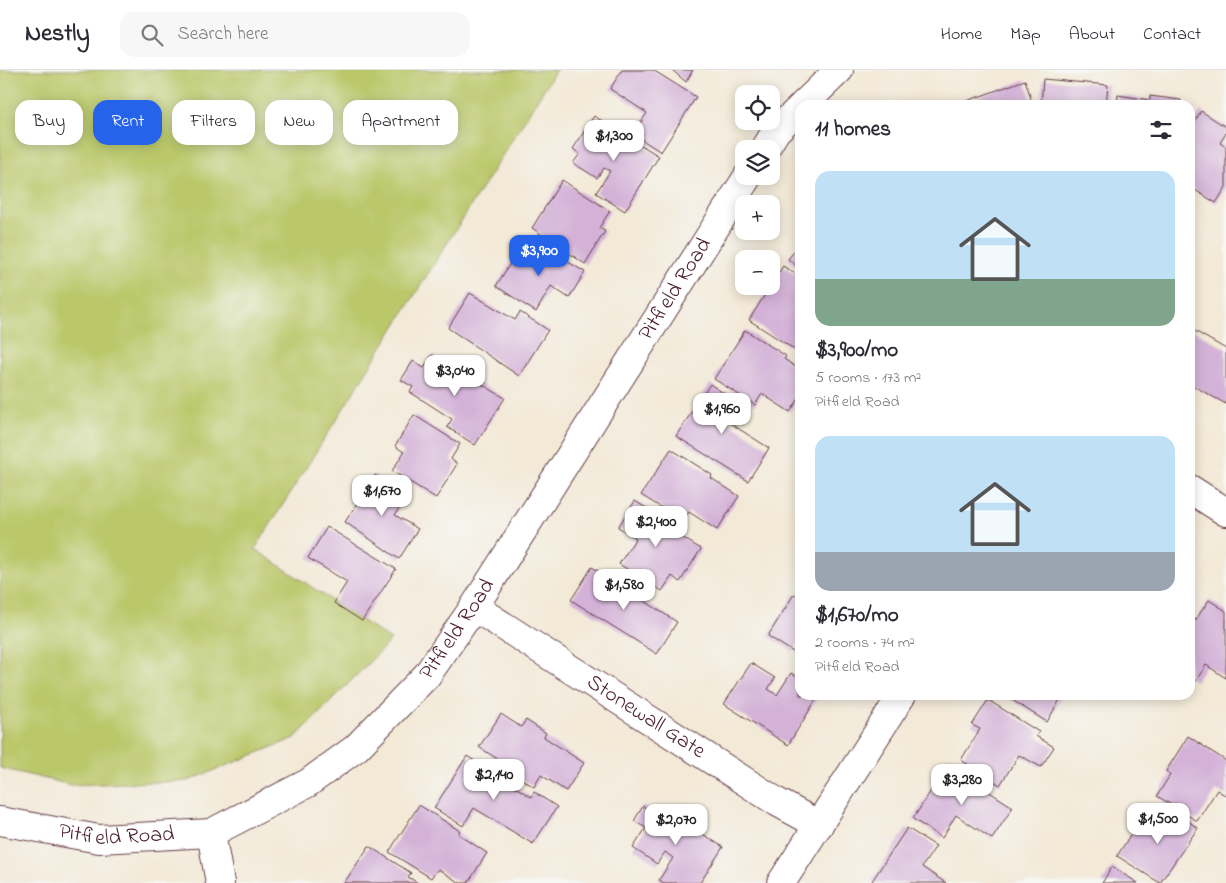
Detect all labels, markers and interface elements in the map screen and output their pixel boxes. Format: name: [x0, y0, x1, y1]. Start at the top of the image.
search box: [120, 12, 470, 57]
text: Nestly: [25, 17, 90, 52]
icon: search: [138, 21, 166, 49]
text: Search here: [178, 21, 269, 48]
text: Home: [941, 22, 982, 48]
text: Map: [1010, 22, 1041, 48]
text: About: [1069, 22, 1115, 48]
text: Contact: [1143, 22, 1201, 48]
map controls: [735, 85, 780, 295]
button: locate: [735, 85, 780, 130]
chip: Buy: [15, 100, 83, 145]
chip: Rent: [93, 100, 162, 145]
chip: Filters: [172, 100, 255, 145]
chip: New: [265, 100, 333, 145]
chip: Apartment: [343, 100, 458, 145]
text: 11 homes: [815, 115, 891, 145]
icon: filters: [1147, 116, 1175, 144]
pin: $1,300: [573, 119, 655, 162]
text: $1,300: [595, 124, 633, 148]
button: layers: [735, 140, 780, 185]
button: +: [735, 195, 780, 240]
icon: home: [950, 204, 1040, 294]
street label: Pitfield Road: [631, 232, 721, 347]
pin: $3,900: [498, 234, 580, 277]
text: $3,900: [520, 239, 558, 263]
button: −: [735, 250, 780, 295]
text: $3,900/mo: [815, 336, 898, 366]
pin: $3,040: [414, 354, 496, 397]
text: $3,040: [435, 359, 475, 383]
text: 5 rooms · 173 m²: [815, 366, 921, 390]
text: Pitfield Road: [815, 390, 900, 414]
pin: $1,960: [681, 392, 763, 435]
text: $1,960: [704, 397, 740, 421]
icon: home: [950, 469, 1040, 559]
pin: $1,670: [341, 474, 423, 517]
text: $1,670: [363, 479, 401, 503]
pin: $2,400: [615, 506, 697, 548]
text: $2,400: [636, 510, 676, 534]
pin: $1,580: [583, 568, 665, 611]
street label: Pitfield Road: [412, 573, 504, 687]
text: $1,580: [604, 573, 644, 597]
text: $1,670/mo: [815, 601, 899, 631]
text: 2 rooms · 74 m²: [815, 631, 915, 655]
text: Pitfield Road: [815, 655, 900, 679]
street label: Stonewall Gate: [580, 667, 711, 768]
pin: $2,140: [453, 758, 535, 801]
text: $2,140: [475, 763, 513, 787]
pin: $3,280: [921, 764, 1003, 806]
text: $3,280: [942, 768, 982, 792]
pin: $1,500: [1117, 802, 1199, 845]
pin: $2,070: [635, 804, 717, 846]
text: $1,500: [1138, 807, 1178, 831]
text: $2,070: [656, 808, 696, 832]
street label: Pitfield Road: [56, 816, 175, 855]

